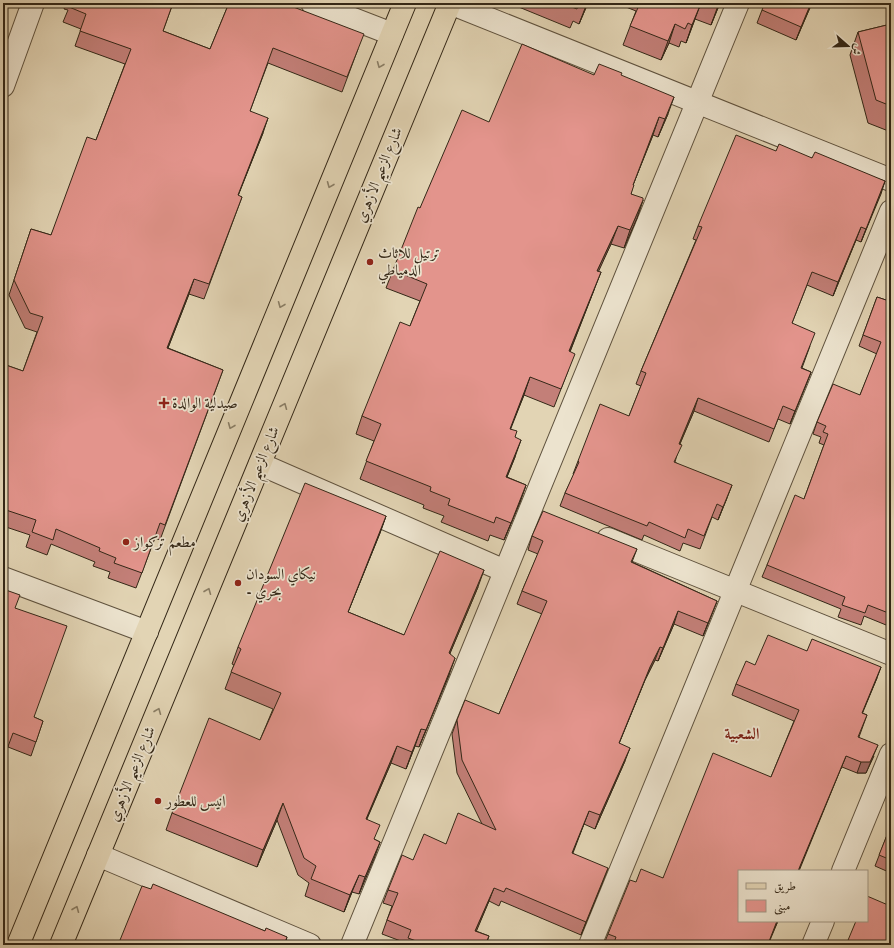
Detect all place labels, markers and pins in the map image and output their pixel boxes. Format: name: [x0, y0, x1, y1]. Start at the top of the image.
place label: ترتيل للاثاث الدمياطي: [378, 244, 440, 284]
marker: ترتيل للاثاث الدمياطي: [365, 257, 375, 267]
place label: صيدلية الوالدة: [172, 394, 238, 413]
marker: صيدلية الوالدة: [159, 398, 169, 408]
place label: مطعم تركواز: [132, 533, 196, 556]
marker: مطعم تركواز: [121, 537, 131, 547]
place label: نيكاي السودان - بحري: [246, 565, 316, 603]
marker: نيكاي السودان - بحري: [233, 578, 243, 588]
place label: انيس للعطور: [164, 792, 226, 811]
marker: انيس للعطور: [153, 796, 163, 806]

